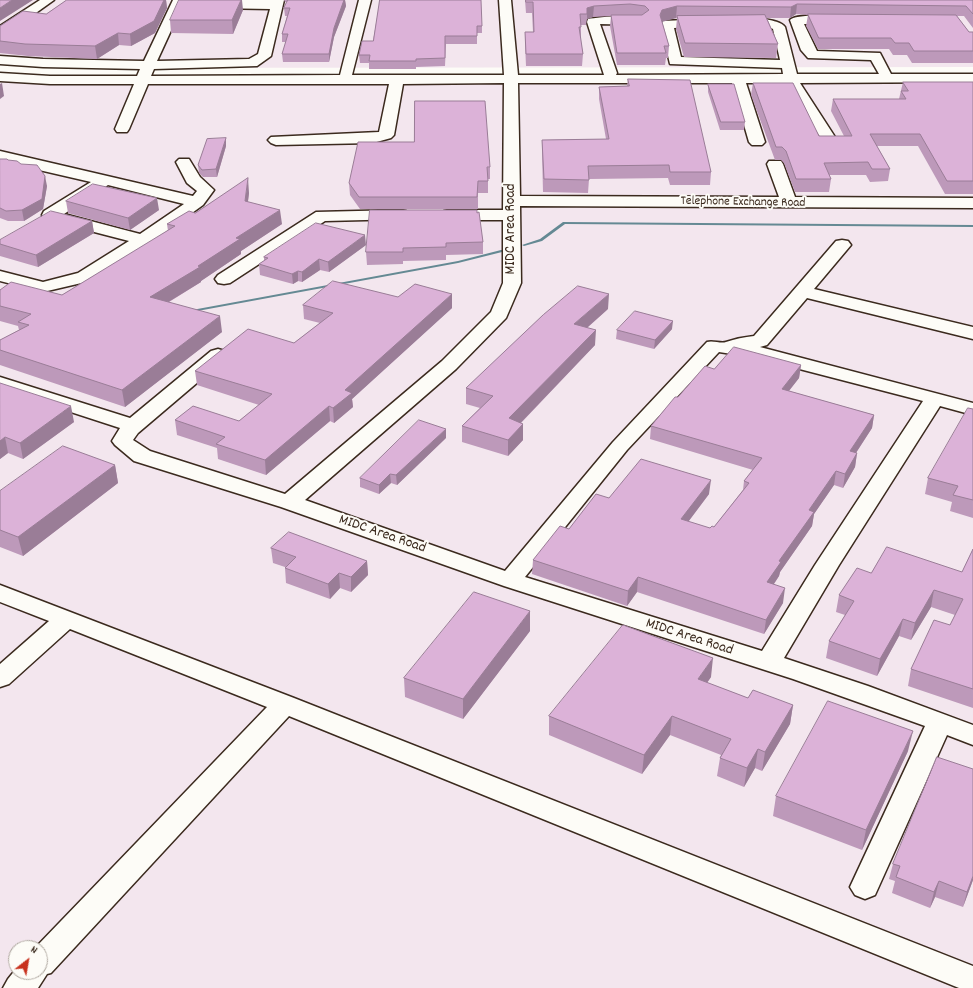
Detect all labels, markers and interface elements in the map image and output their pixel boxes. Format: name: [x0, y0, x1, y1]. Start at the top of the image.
street label: MIDC Area Road: [503, 184, 521, 274]
street label: Telephone Exchange Road: [680, 194, 806, 212]
street label: MIDC Area Road: [336, 512, 428, 558]
street label: MIDC Area Road: [643, 615, 735, 661]
north arrow: [8, 940, 48, 980]
text: N: [27, 942, 40, 959]

